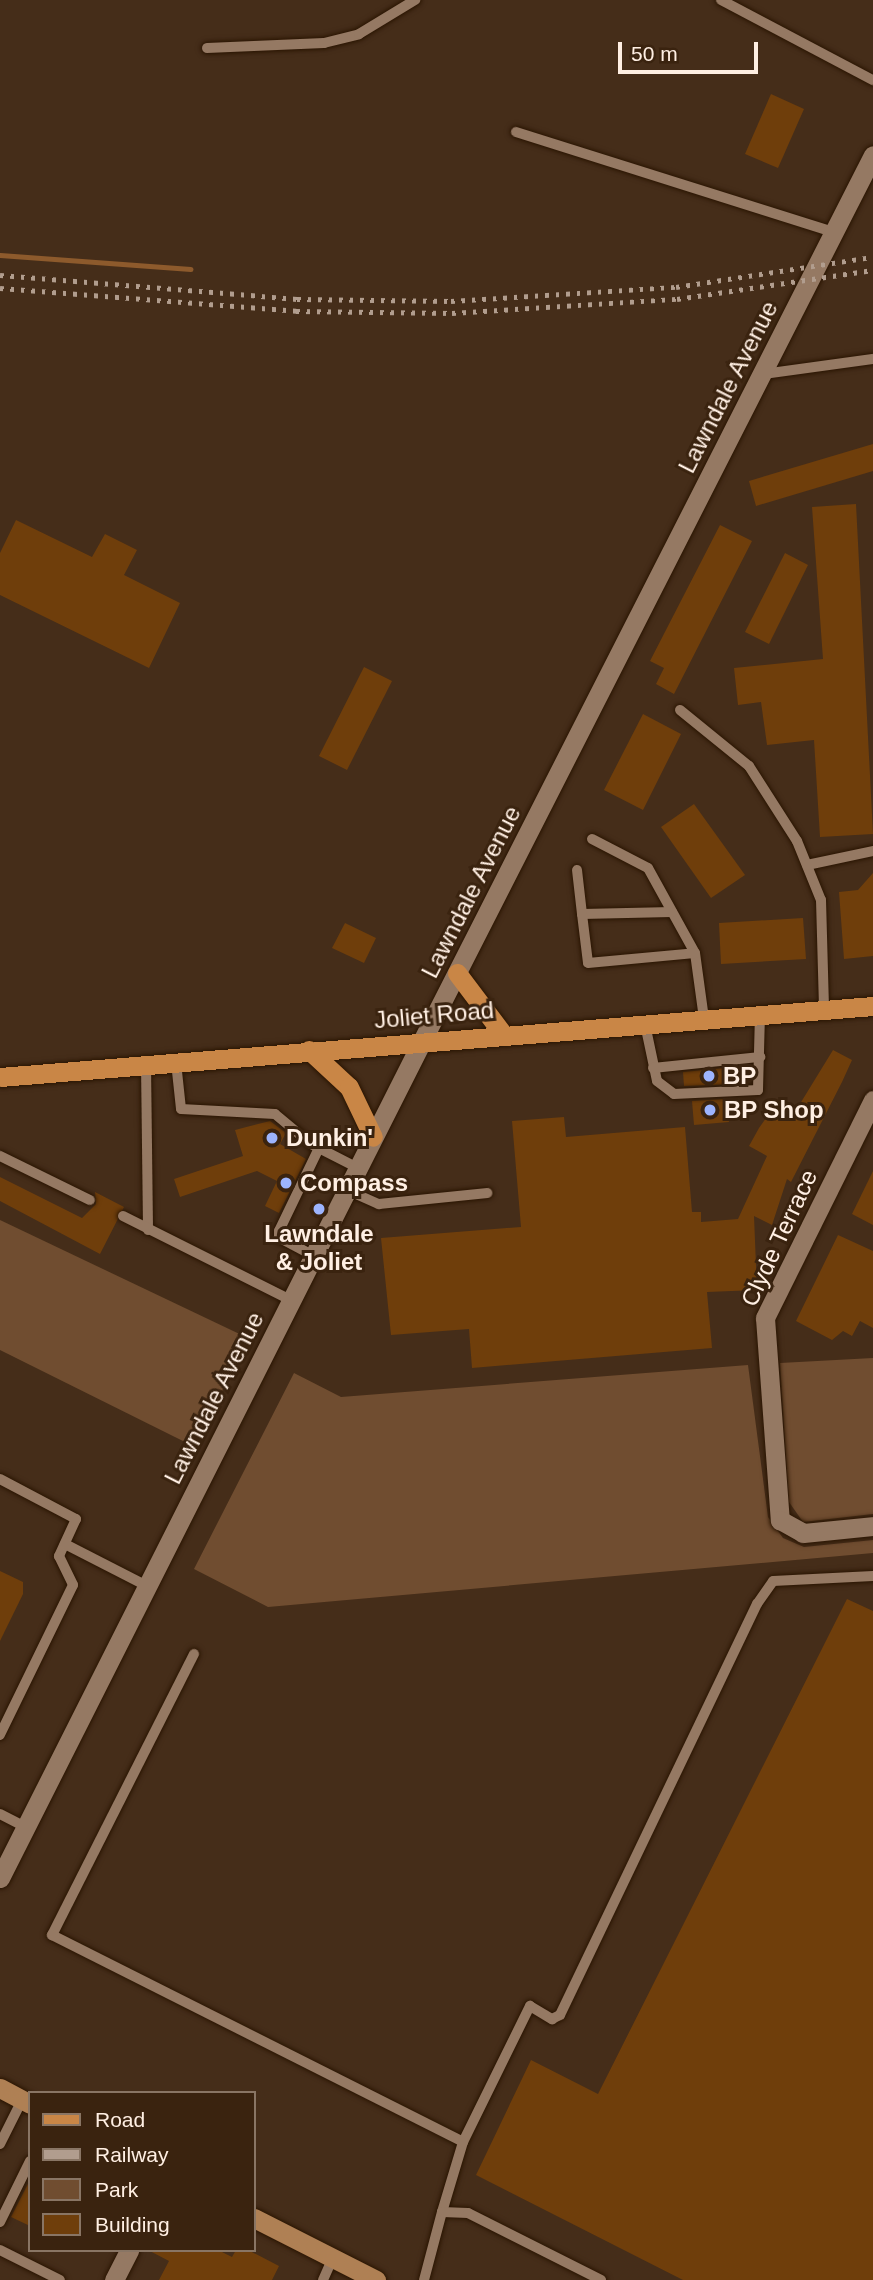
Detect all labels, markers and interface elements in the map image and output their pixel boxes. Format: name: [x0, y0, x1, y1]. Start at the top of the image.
scale bar: [621, 28, 761, 72]
text: 50 m: [631, 42, 678, 65]
street label: Lawndale Avenue: [672, 296, 784, 478]
street label: Lawndale Avenue: [415, 801, 527, 983]
street label: Joliet Road: [373, 995, 495, 1035]
place label: BP: [723, 1062, 756, 1090]
marker: BP: [701, 1068, 717, 1084]
place label: BP Shop: [724, 1096, 824, 1124]
marker: BP Shop: [702, 1102, 718, 1118]
place label: Dunkin': [286, 1124, 373, 1152]
marker: Dunkin': [264, 1130, 280, 1146]
street label: Clyde Terrace: [735, 1165, 823, 1311]
place label: Compass: [300, 1169, 408, 1197]
marker: Compass: [278, 1175, 294, 1191]
marker: Lawndale & Joliet: [311, 1201, 327, 1217]
place label: Lawndale & Joliet: [264, 1220, 374, 1276]
street label: Lawndale Avenue: [158, 1307, 270, 1489]
legend: [28, 2091, 256, 2252]
text: Road: [95, 2108, 145, 2131]
text: Railway: [95, 2143, 169, 2166]
text: Park: [95, 2178, 138, 2201]
text: Building: [95, 2213, 170, 2236]

